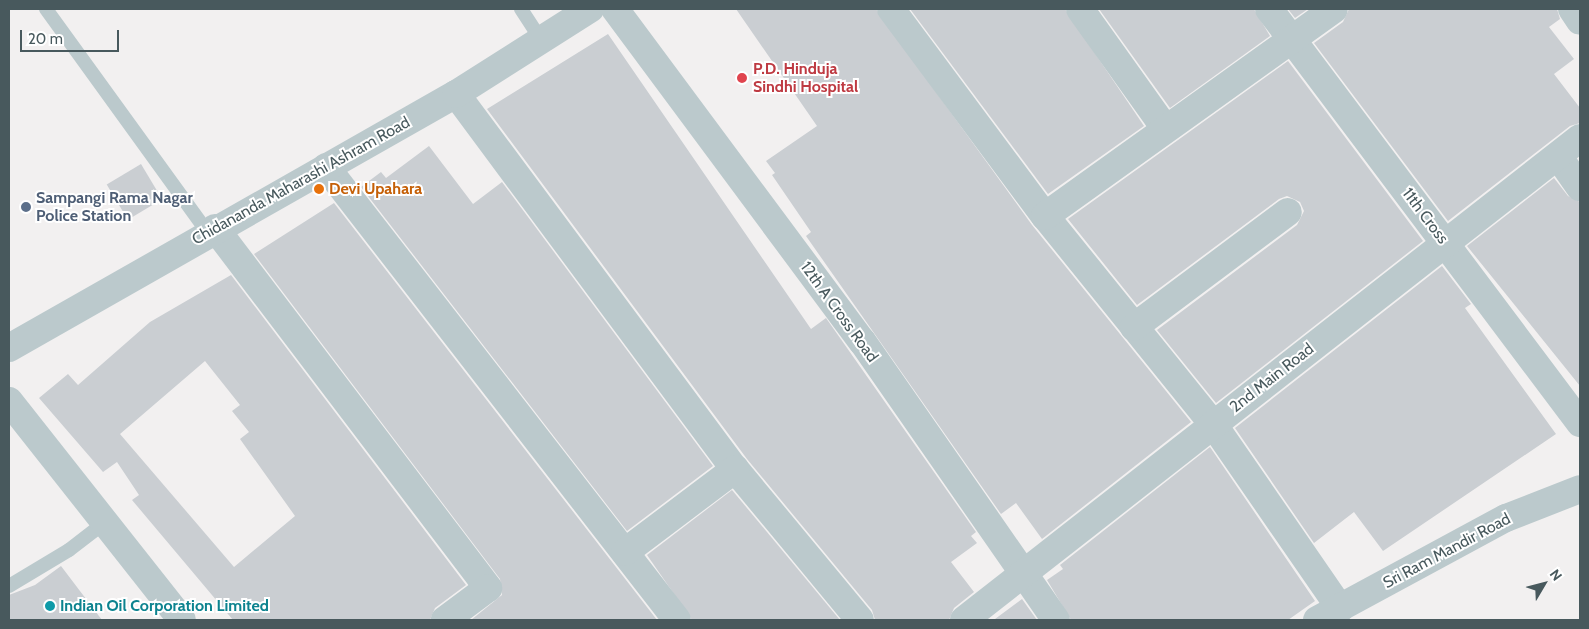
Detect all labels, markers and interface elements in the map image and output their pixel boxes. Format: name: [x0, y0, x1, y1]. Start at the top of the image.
scale bar: [22, 20, 121, 52]
text: 20 m: [28, 30, 63, 48]
place label: P.D. Hinduja Sindhi Hospital: [753, 59, 858, 97]
marker: P.D. Hinduja Sindhi Hospital: [735, 71, 749, 85]
street label: Chidananda Maharashi Ashram Road: [189, 113, 413, 249]
place label: Devi Upahara: [329, 179, 422, 199]
marker: Devi Upahara: [313, 183, 325, 195]
street label: 11th Cross: [1398, 184, 1452, 248]
place label: Sampangi Rama Nagar Police Station: [36, 188, 193, 226]
marker: Sampangi Rama Nagar Police Station: [20, 201, 32, 213]
street label: 12th A Cross Road: [796, 258, 882, 366]
street label: 2nd Main Road: [1226, 339, 1318, 417]
street label: Sri Ram Mandir Road: [1380, 509, 1514, 593]
north arrow: [1519, 559, 1569, 609]
text: N: [1546, 566, 1566, 584]
place label: Indian Oil Corporation Limited: [60, 596, 269, 616]
marker: Indian Oil Corporation Limited: [44, 600, 56, 612]

